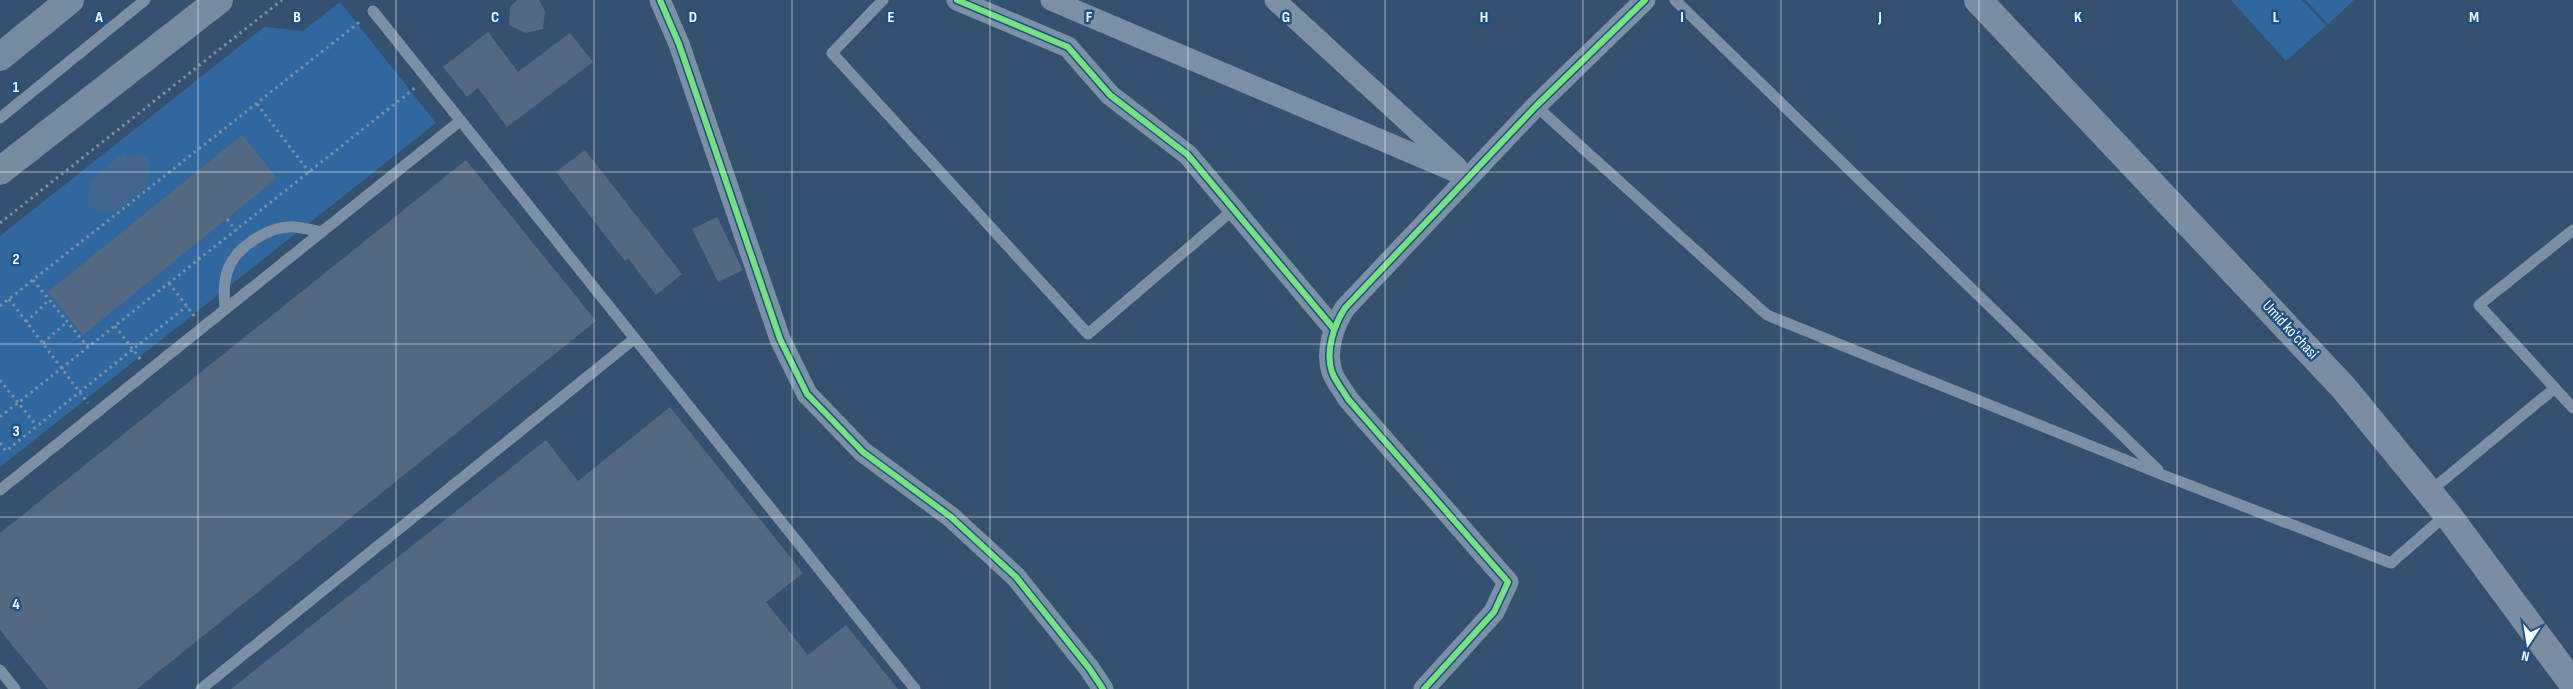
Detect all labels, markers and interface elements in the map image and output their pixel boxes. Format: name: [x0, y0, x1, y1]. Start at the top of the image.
text: A: [94, 8, 103, 27]
text: B: [293, 8, 301, 27]
text: C: [491, 8, 499, 27]
text: D: [689, 8, 697, 27]
text: E: [888, 8, 895, 27]
text: F: [1086, 8, 1093, 27]
text: G: [1282, 8, 1290, 27]
text: H: [1480, 8, 1488, 27]
text: I: [1680, 8, 1684, 27]
text: J: [1877, 8, 1882, 27]
text: K: [2074, 8, 2082, 27]
text: L: [2273, 8, 2280, 27]
text: M: [2469, 8, 2479, 27]
text: 1: [13, 78, 20, 97]
text: 2: [12, 250, 20, 269]
street label: Umid ko'chasi: [2258, 297, 2322, 363]
text: 3: [12, 422, 20, 441]
text: 4: [12, 595, 20, 614]
north arrow: [2503, 619, 2553, 669]
text: N: [2520, 647, 2531, 665]

